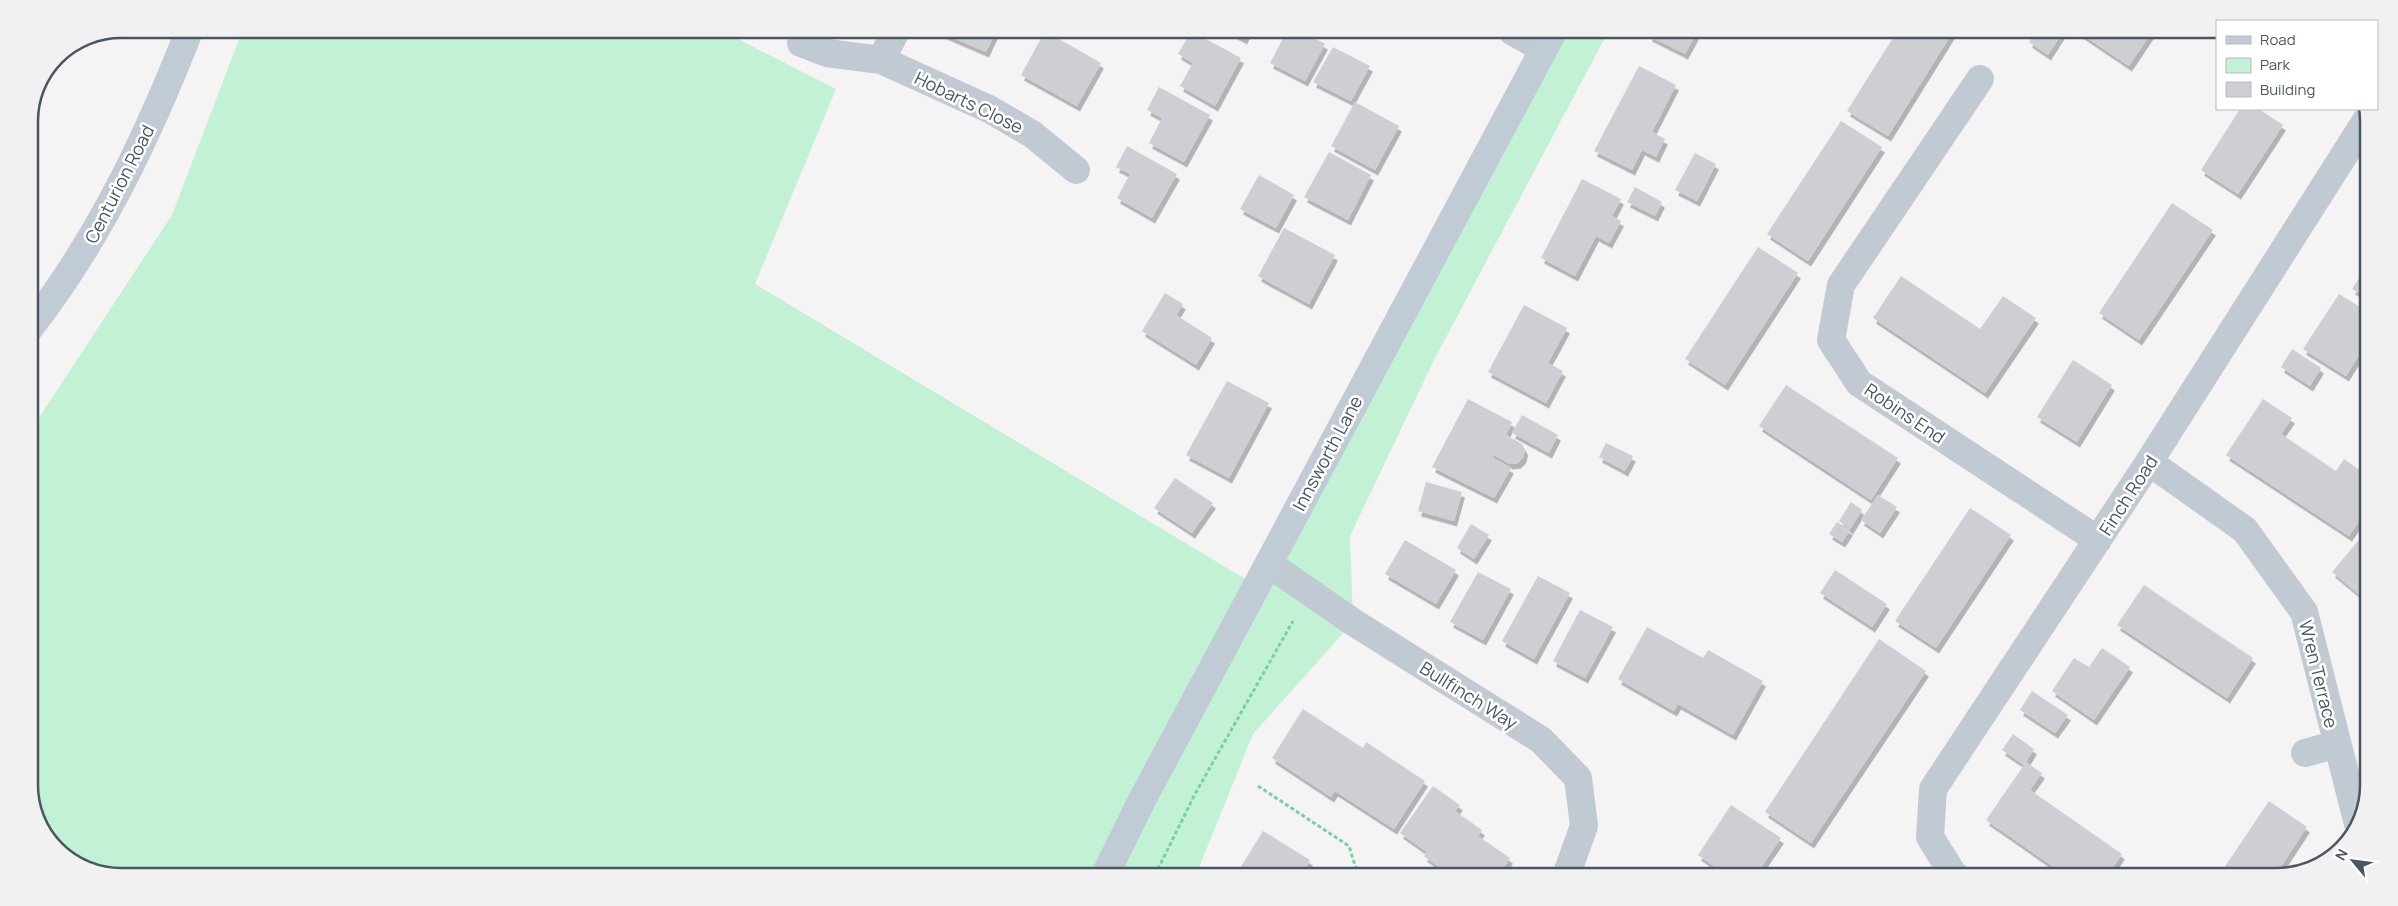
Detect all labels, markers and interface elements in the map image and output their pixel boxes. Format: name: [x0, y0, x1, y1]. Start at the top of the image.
legend: [2216, 20, 2378, 110]
text: Road: [2260, 29, 2296, 50]
text: Park: [2260, 54, 2290, 75]
street label: Hobarts Close: [911, 65, 1027, 139]
text: Building: [2260, 79, 2315, 100]
street label: Centurion Road: [79, 121, 159, 247]
street label: Robins End: [1860, 377, 1950, 449]
street label: Innsworth Lane: [1287, 391, 1367, 515]
street label: Finch Road: [2093, 450, 2163, 540]
street label: Wren Terrace: [2294, 618, 2344, 730]
street label: Bullfinch Way: [1416, 655, 1523, 735]
north arrow: [2328, 836, 2378, 886]
text: N: [2330, 845, 2352, 863]

